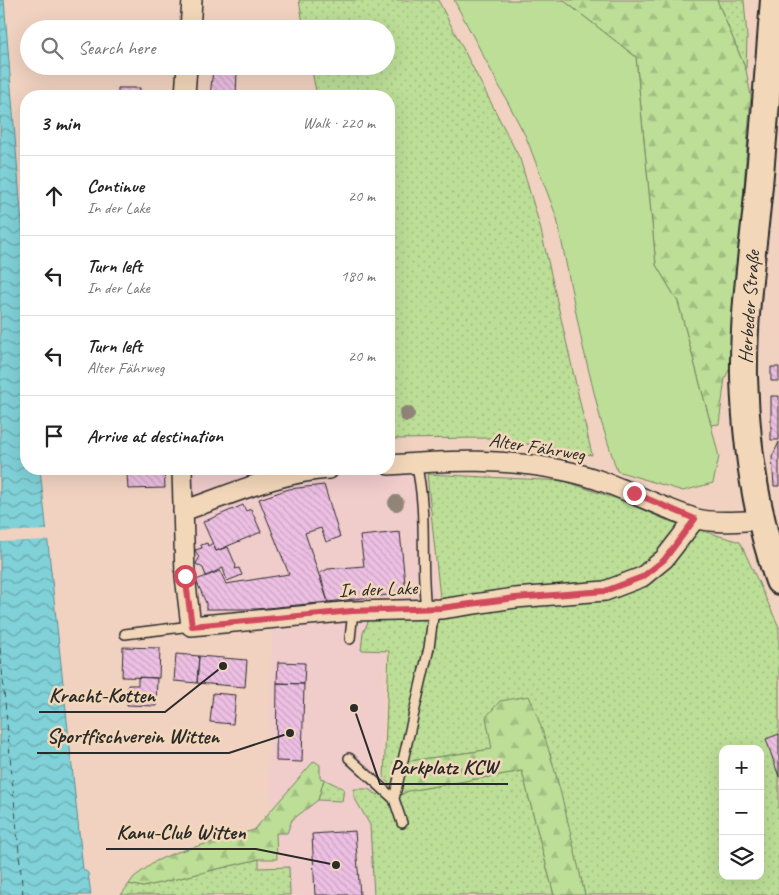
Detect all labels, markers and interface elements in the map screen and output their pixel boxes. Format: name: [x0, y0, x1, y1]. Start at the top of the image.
search box: [20, 20, 395, 75]
icon: search: [38, 34, 66, 62]
text: Search here: [78, 36, 155, 60]
text: 3 min: [40, 110, 80, 136]
text: Walk · 220 m: [303, 113, 375, 133]
text: Continue: [87, 174, 144, 198]
icon: ahead: [40, 182, 68, 210]
text: 20 m: [348, 186, 375, 206]
text: In der Lake: [87, 198, 150, 218]
street label: Herbeder Straße: [733, 248, 766, 364]
text: Turn left: [87, 254, 142, 278]
icon: left: [40, 262, 68, 290]
text: 180 m: [341, 266, 375, 286]
text: In der Lake: [87, 278, 150, 298]
text: Turn left: [87, 334, 142, 358]
icon: left: [40, 342, 68, 370]
text: 20 m: [348, 346, 375, 366]
text: Alter Fährweg: [87, 358, 164, 378]
icon: arrive: [40, 422, 68, 450]
text: Arrive at destination: [87, 424, 223, 448]
street label: Alter Fährweg: [487, 427, 588, 467]
route end: [623, 482, 646, 505]
route start: [174, 565, 197, 588]
street label: In der Lake: [338, 575, 419, 603]
callout: Kracht-Kotten: [39, 676, 165, 712]
text: Kracht-Kotten: [49, 682, 157, 708]
callout: Sportfischverein Witten: [37, 717, 229, 753]
text: Sportfischverein Witten: [47, 723, 221, 749]
map controls: [719, 745, 764, 880]
button: +: [719, 745, 764, 790]
callout: Parkplatz KCW: [380, 748, 508, 784]
text: Parkplatz KCW: [390, 754, 501, 780]
button: −: [719, 790, 764, 835]
callout: Kanu-Club Witten: [106, 813, 256, 849]
text: Kanu-Club Witten: [116, 819, 246, 845]
button: layers: [719, 835, 764, 880]

